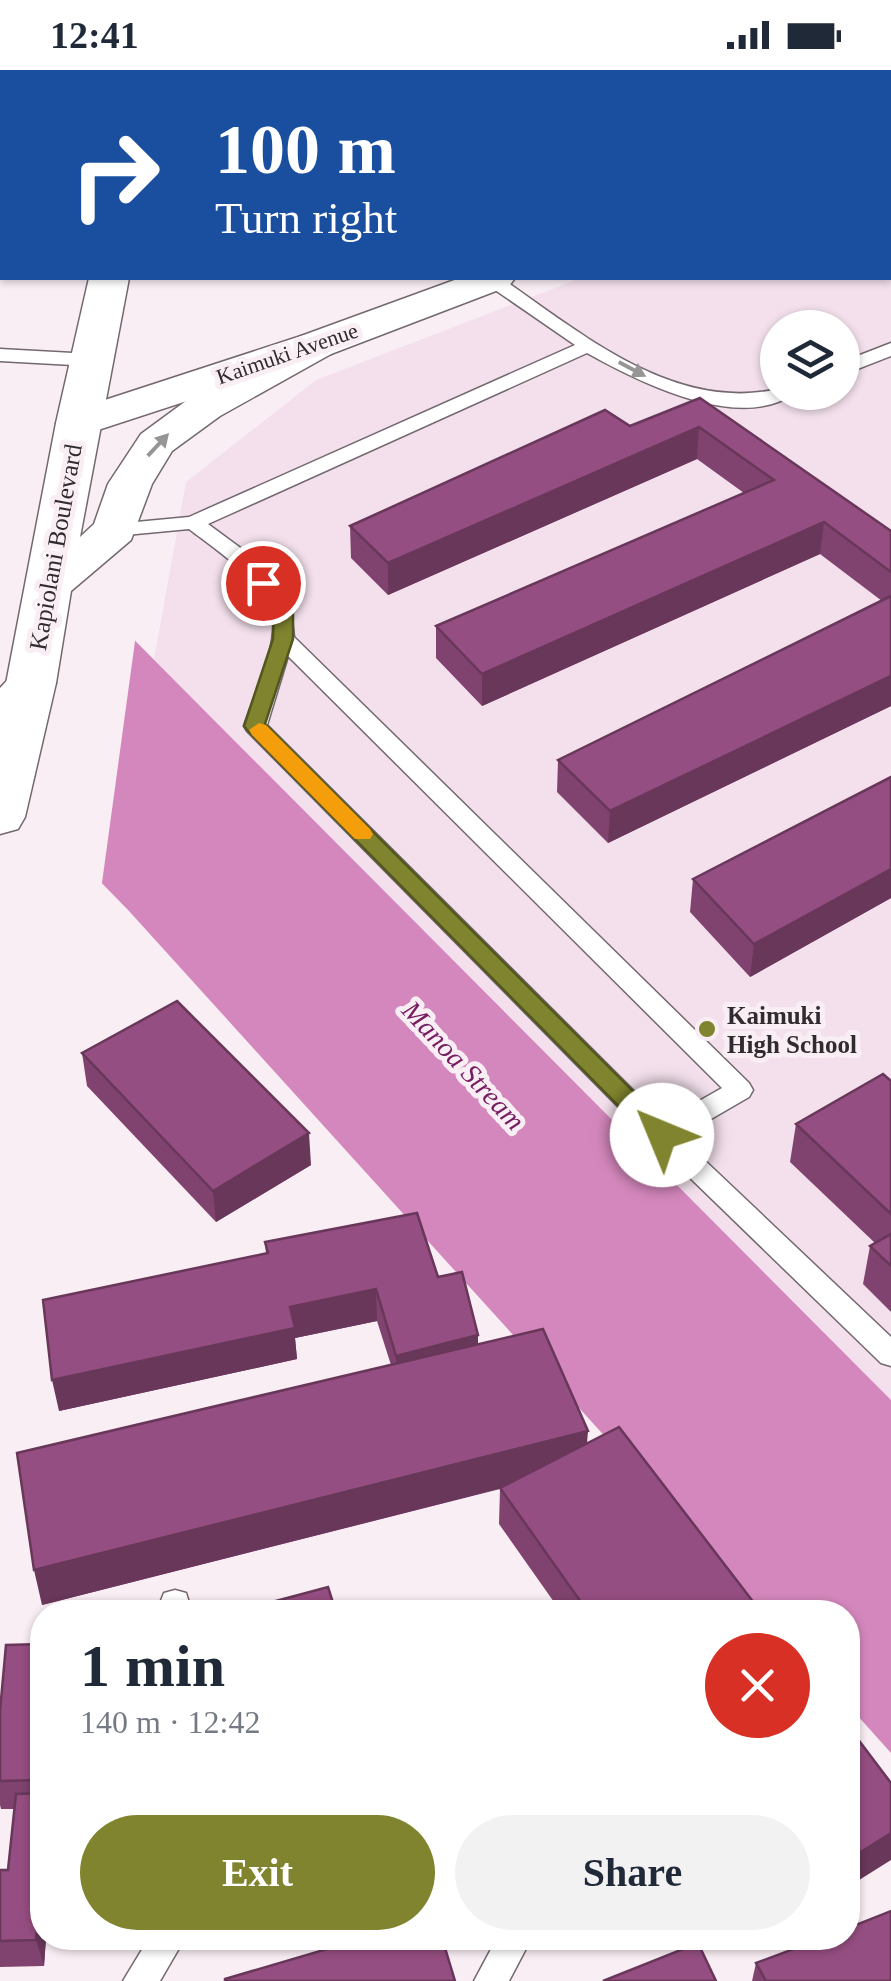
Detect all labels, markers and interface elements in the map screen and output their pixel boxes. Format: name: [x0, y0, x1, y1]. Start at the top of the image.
text: 12:41: [50, 14, 139, 56]
icon: right: [50, 110, 180, 240]
text: 100 m: [215, 111, 396, 188]
text: Turn right: [215, 193, 397, 243]
map controls: [760, 310, 860, 410]
button: layers: [760, 310, 860, 410]
street label: Kaimuki Avenue: [213, 318, 361, 389]
one-way arrow: [617, 360, 646, 377]
one-way arrow: [147, 433, 170, 457]
street label: Kapiolani Boulevard: [24, 441, 87, 652]
pin: [221, 541, 306, 626]
icon: arrive: [236, 556, 291, 611]
water label: Manoa Stream: [395, 994, 531, 1136]
place label: Kaimuki High School: [727, 1002, 857, 1058]
marker: Kaimuki High School: [696, 1018, 718, 1040]
position arrow: [610, 1083, 714, 1187]
text: 1 min: [80, 1633, 225, 1699]
button: close: [705, 1633, 810, 1738]
text: 140 m · 12:42: [80, 1704, 260, 1740]
button: Exit: [80, 1815, 435, 1930]
button: Share: [455, 1815, 810, 1930]

